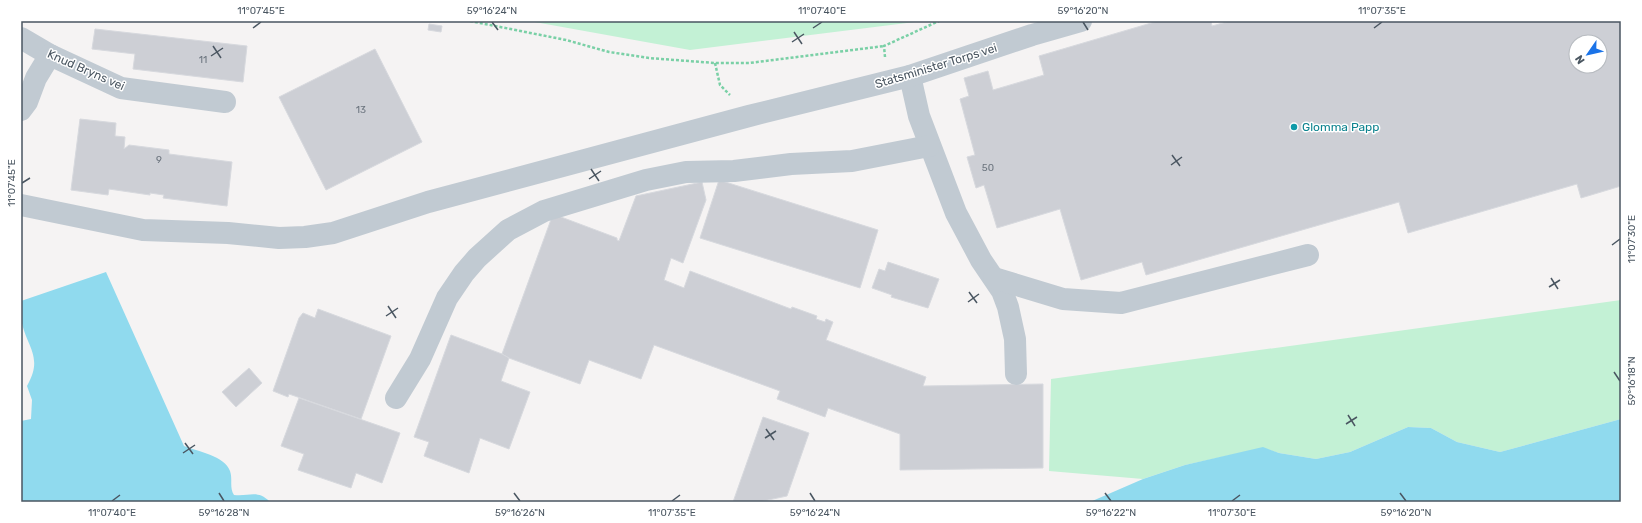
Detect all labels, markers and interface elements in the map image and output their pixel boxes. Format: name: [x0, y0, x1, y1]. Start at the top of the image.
text: 11°07'45"E: [237, 5, 285, 17]
text: 59°16'24"N: [467, 5, 517, 17]
text: 11°07'40"E: [798, 5, 846, 17]
text: 59°16'20"N: [1058, 5, 1108, 17]
text: 11°07'35"E: [1358, 5, 1406, 17]
north arrow: [1568, 34, 1608, 74]
street label: Statsminister Torps vei: [873, 41, 999, 91]
street label: Knud Bryns vei: [45, 47, 127, 93]
text: N: [1572, 52, 1588, 66]
house number: 11: [199, 54, 207, 66]
house number: 13: [356, 104, 366, 116]
place label: Glomma Papp: [1302, 120, 1379, 134]
marker: Glomma Papp: [1289, 122, 1299, 132]
house number: 9: [156, 154, 162, 166]
text: 11°07'45"E: [6, 159, 18, 207]
house number: 50: [982, 162, 994, 174]
text: 11°07'30"E: [1626, 215, 1638, 263]
text: 59°16'18"N: [1626, 356, 1638, 406]
text: 11°07'40"E: [88, 507, 136, 519]
text: 59°16'28"N: [199, 507, 249, 519]
text: 59°16'26"N: [495, 507, 545, 519]
text: 11°07'35"E: [648, 507, 696, 519]
text: 59°16'24"N: [790, 507, 840, 519]
text: 59°16'22"N: [1086, 507, 1136, 519]
text: 11°07'30"E: [1208, 507, 1256, 519]
text: 59°16'20"N: [1381, 507, 1431, 519]

